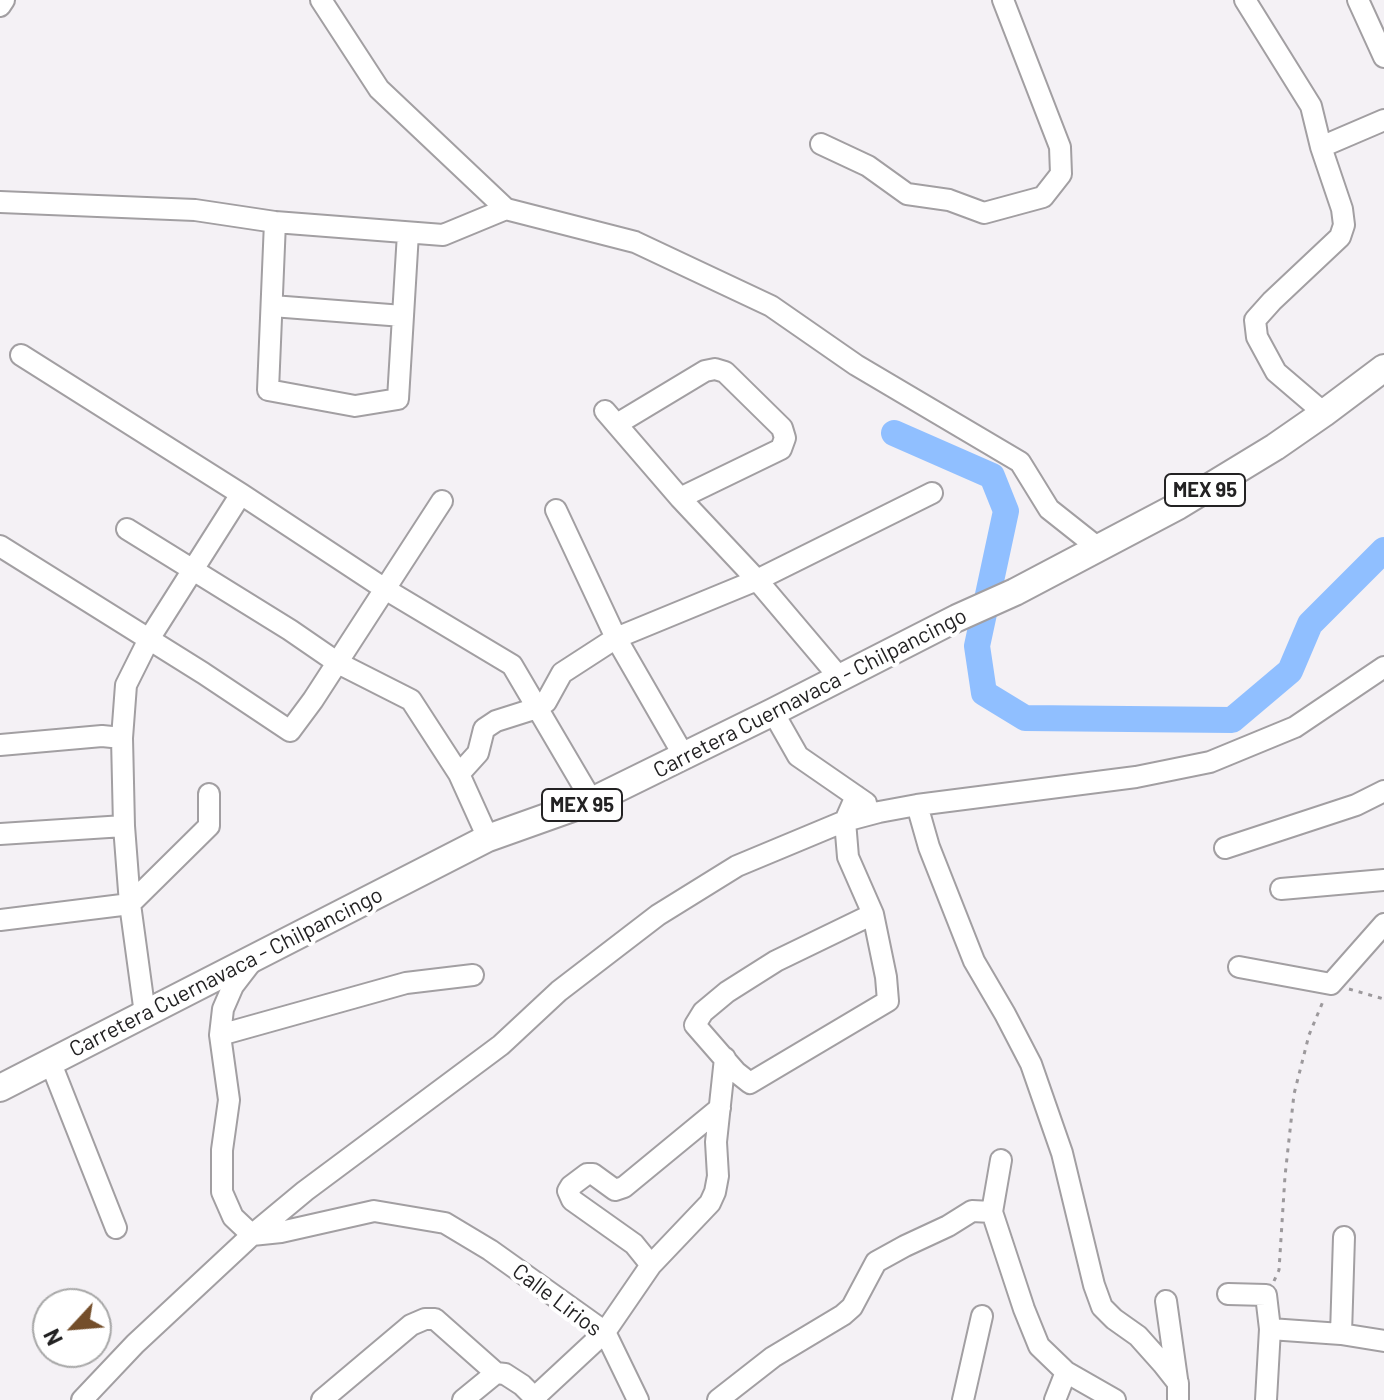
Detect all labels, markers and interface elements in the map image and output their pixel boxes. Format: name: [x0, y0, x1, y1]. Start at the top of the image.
road number: MEX 95: [1165, 474, 1245, 506]
street label: Carretera Cuernavaca - Chilpancingo: [649, 602, 971, 784]
road number: MEX 95: [542, 789, 622, 821]
street label: Carretera Cuernavaca - Chilpancingo: [65, 881, 387, 1063]
street label: Calle Lirios: [507, 1258, 607, 1342]
north arrow: [32, 1288, 112, 1368]
text: N: [37, 1325, 67, 1350]

